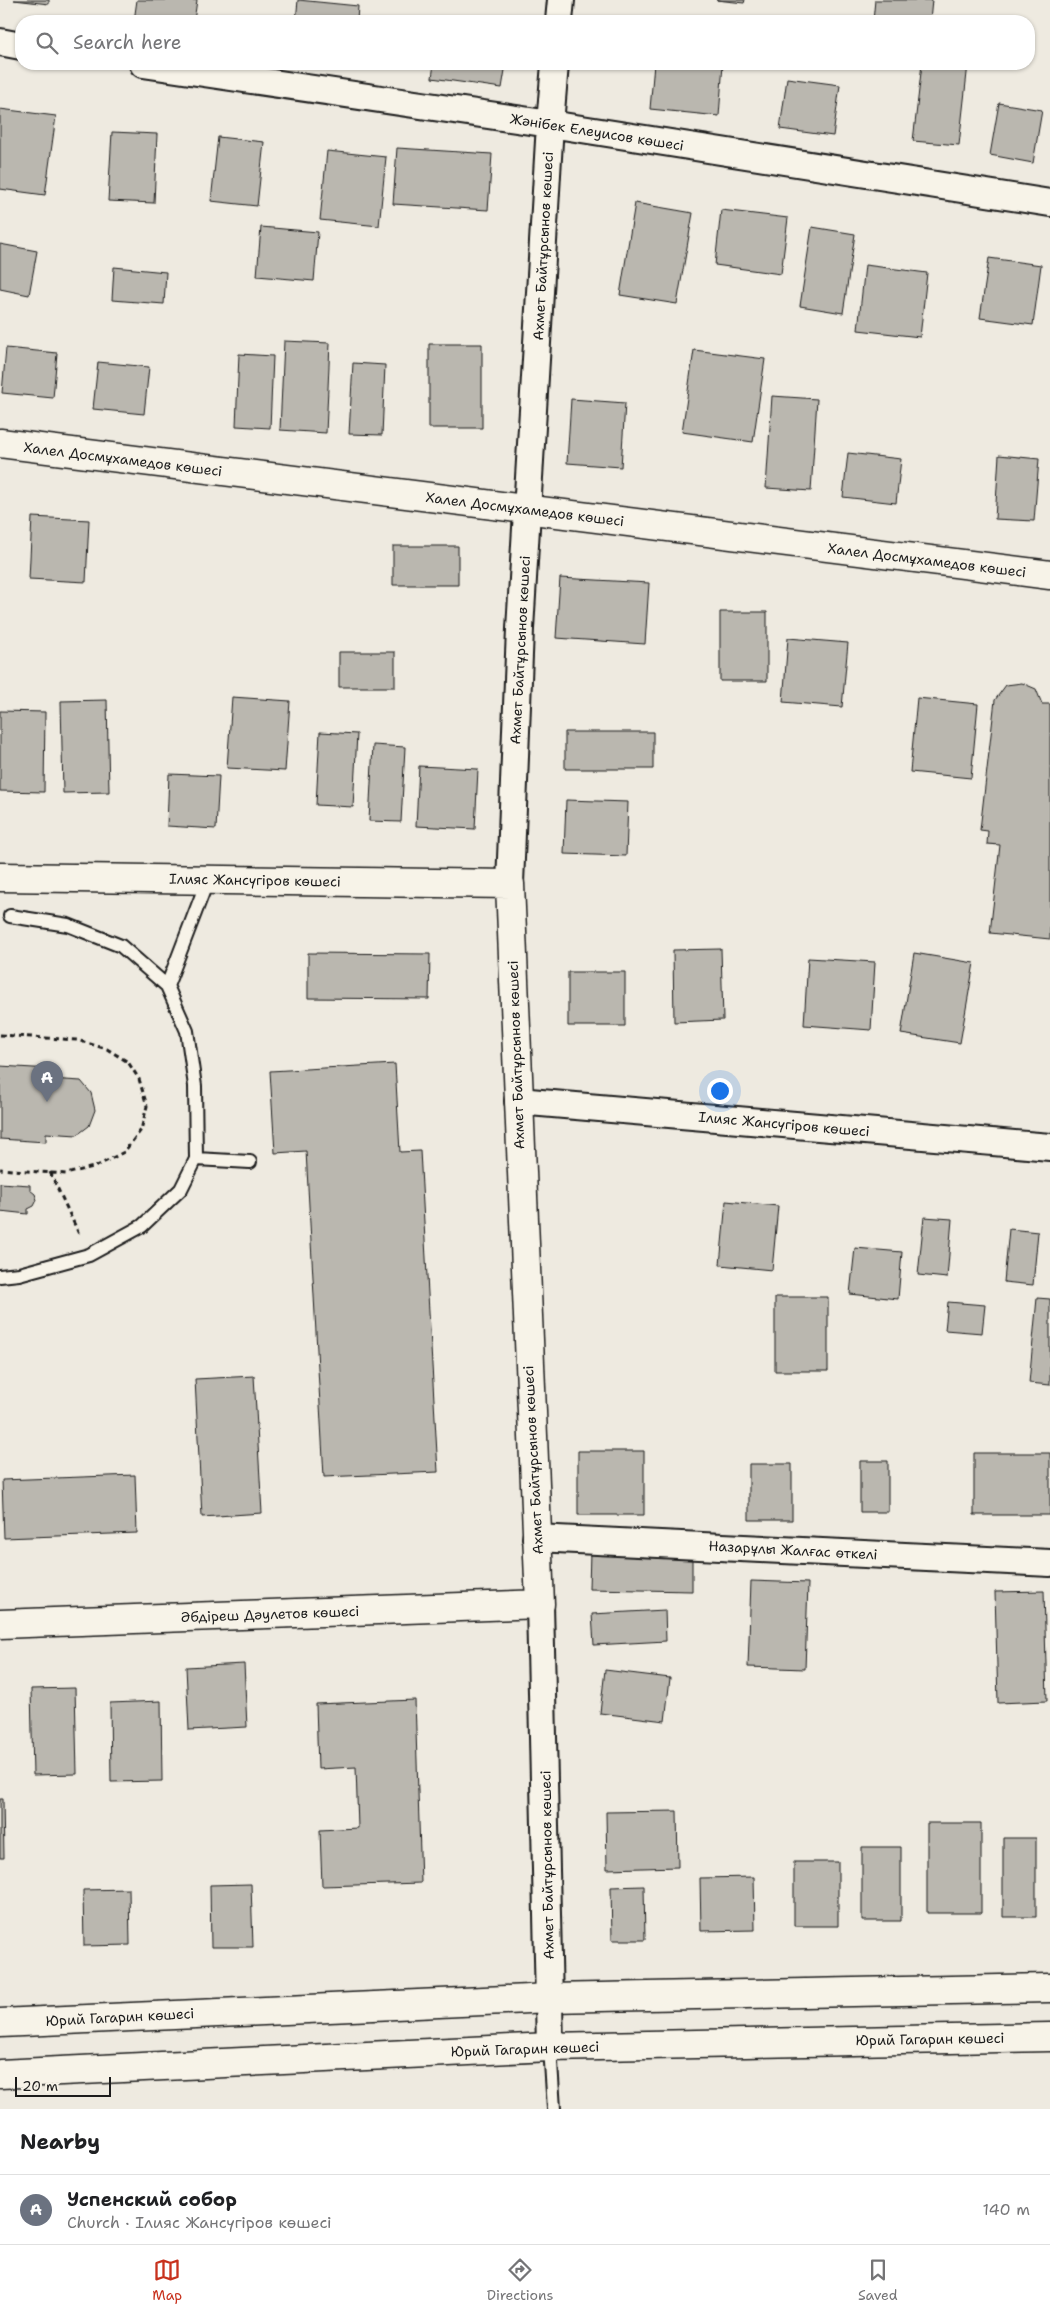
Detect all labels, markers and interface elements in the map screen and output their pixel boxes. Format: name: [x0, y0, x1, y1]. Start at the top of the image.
search box: [15, 15, 1035, 70]
icon: search: [33, 29, 61, 57]
text: Search here: [73, 30, 182, 55]
street label: Жәнібек Елеуисов көшесі: [509, 109, 685, 155]
street label: Ахмет Байтұрсынов көшесі: [529, 151, 557, 341]
street label: Халел Досмұхамедов көшесі: [23, 438, 223, 480]
street label: Халел Досмұхамедов көшесі: [425, 488, 625, 530]
street label: Халел Досмұхамедов көшесі: [827, 539, 1027, 581]
street label: Ахмет Байтұрсынов көшесі: [506, 555, 534, 745]
street label: Ілияс Жансүгіров көшесі: [169, 870, 341, 890]
street label: Ахмет Байтұрсынов көшесі: [504, 960, 528, 1150]
pin: A: [31, 1061, 63, 1102]
your location: [707, 1078, 733, 1104]
street label: Ілияс Жансүгіров көшесі: [698, 1108, 870, 1140]
street label: Ахмет Байтұрсынов көшесі: [519, 1365, 547, 1555]
street label: Назарұлы Жалғас өткелі: [708, 1537, 878, 1563]
street label: Әбдіреш Дәулетов көшесі: [180, 1602, 360, 1626]
street label: Ахмет Байтұрсынов көшесі: [536, 1770, 558, 1960]
street label: Юрий Гагарин көшесі: [45, 2004, 195, 2030]
street label: Юрий Гагарин көшесі: [856, 2029, 1004, 2049]
street label: Юрий Гагарин көшесі: [450, 2037, 600, 2061]
scale bar: [15, 2074, 111, 2097]
text: 20 m: [22, 2077, 58, 2095]
text: Nearby: [20, 2128, 100, 2156]
text: Успенский собор: [67, 2187, 237, 2212]
text: A: [30, 2199, 42, 2220]
text: 140 m: [983, 2199, 1030, 2220]
text: Church · Ілияс Жансүгіров көшесі: [67, 2212, 332, 2233]
tab: Map: [152, 2256, 182, 2304]
tab: Directions: [487, 2256, 554, 2304]
tab: Saved: [858, 2256, 898, 2304]

